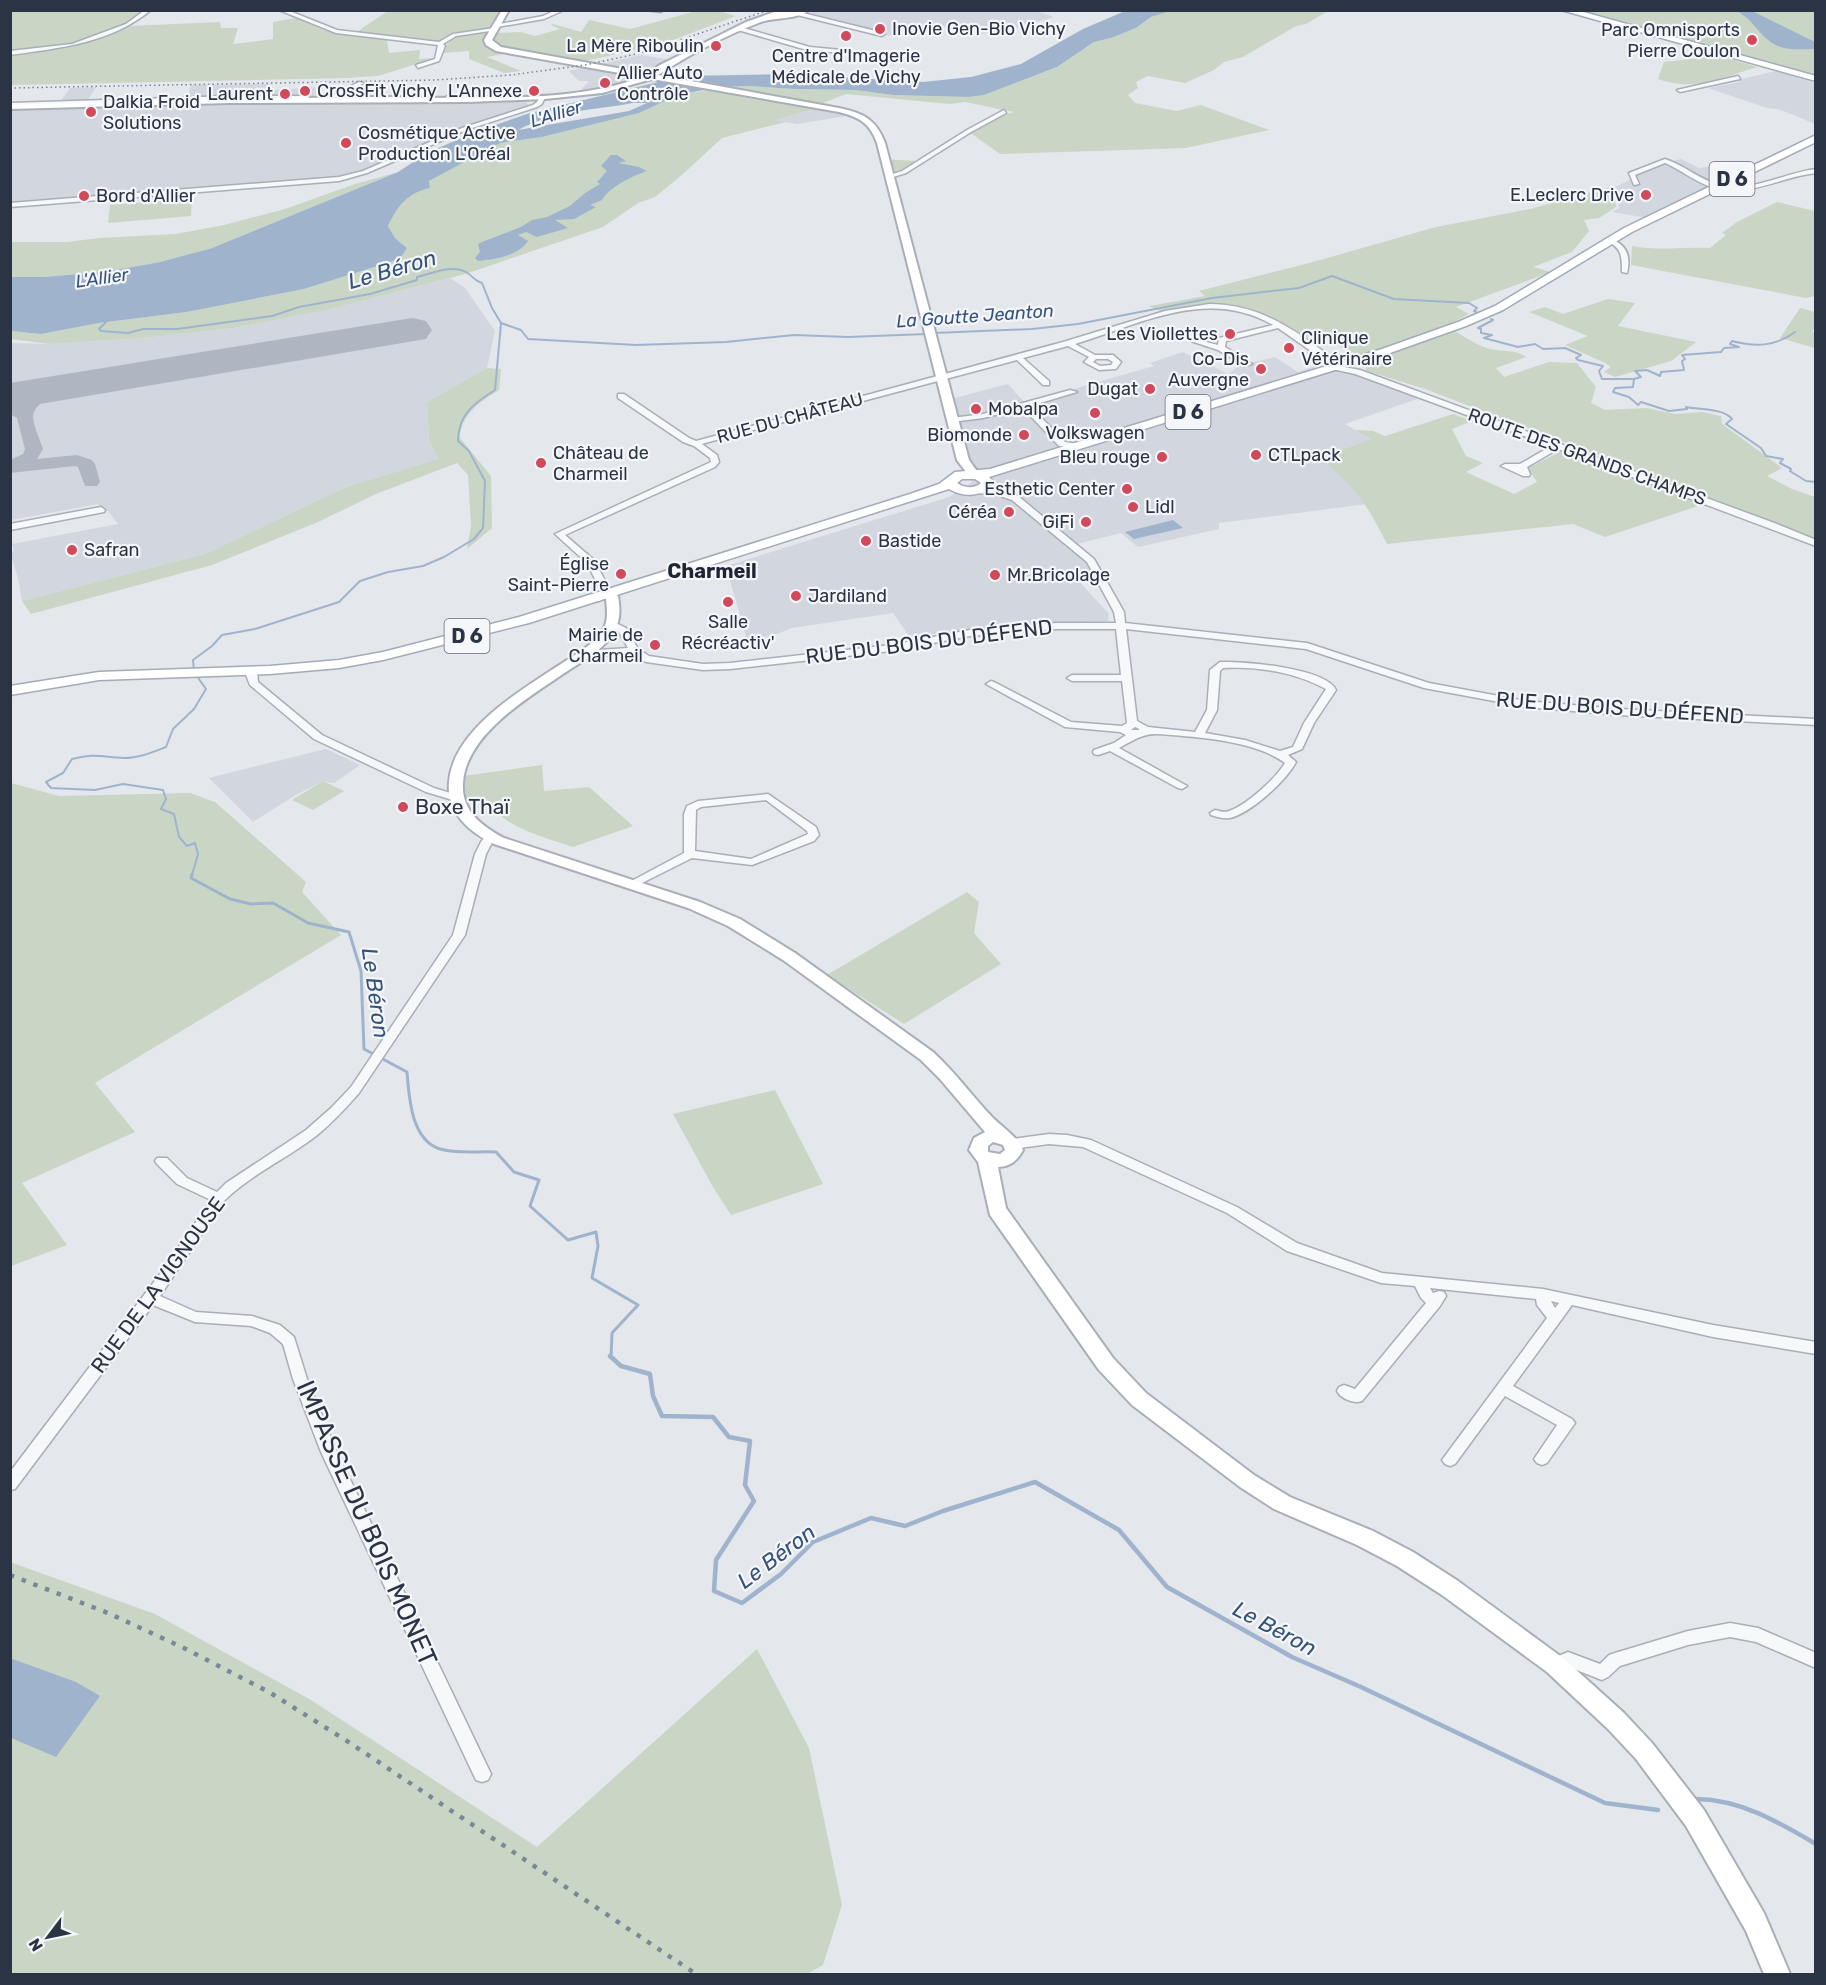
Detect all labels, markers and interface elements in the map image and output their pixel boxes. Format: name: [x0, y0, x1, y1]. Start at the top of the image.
place label: Inovie Gen-Bio Vichy: [892, 18, 1066, 40]
place label: Parc Omnisports Pierre Coulon: [1601, 19, 1740, 62]
marker: Inovie Gen-Bio Vichy: [873, 22, 887, 36]
marker: Centre d'Imagerie Médicale de Vichy: [839, 29, 853, 43]
marker: Parc Omnisports Pierre Coulon: [1745, 33, 1759, 47]
place label: La Mère Riboulin: [566, 35, 704, 57]
marker: La Mère Riboulin: [709, 39, 723, 53]
place label: Centre d'Imagerie Médicale de Vichy: [771, 45, 921, 88]
place label: Allier Auto Contrôle: [617, 62, 703, 105]
marker: Allier Auto Contrôle: [598, 76, 612, 90]
place label: CrossFit Vichy: [317, 80, 437, 102]
place label: L'Annexe: [448, 80, 522, 102]
place label: Laurent: [208, 83, 273, 105]
marker: CrossFit Vichy: [298, 84, 312, 98]
marker: L'Annexe: [527, 84, 541, 98]
marker: Laurent: [278, 87, 292, 101]
place label: Dalkia Froid Solutions: [103, 91, 200, 134]
water label: L'Allier: [527, 95, 586, 132]
marker: Dalkia Froid Solutions: [84, 105, 98, 119]
place label: Cosmétique Active Production L'Oréal: [358, 122, 516, 165]
marker: Cosmétique Active Production L'Oréal: [339, 136, 353, 150]
road number: D 6: [1710, 162, 1754, 196]
place label: E.Leclerc Drive: [1510, 184, 1634, 206]
place label: Bord d'Allier: [96, 185, 196, 207]
marker: E.Leclerc Drive: [1639, 188, 1653, 202]
marker: Bord d'Allier: [77, 189, 91, 203]
water label: Le Béron: [345, 244, 440, 295]
water label: L'Allier: [74, 263, 131, 293]
water label: La Goutte Jeanton: [896, 300, 1054, 332]
place label: Les Viollettes: [1106, 323, 1218, 345]
marker: Les Viollettes: [1223, 327, 1237, 341]
place label: Clinique Vétérinaire: [1301, 327, 1392, 370]
marker: Clinique Vétérinaire: [1282, 341, 1296, 355]
place label: Co-Dis Auvergne: [1168, 348, 1249, 391]
marker: Co-Dis Auvergne: [1254, 362, 1268, 376]
place label: Dugat: [1087, 378, 1138, 400]
marker: Dugat: [1143, 382, 1157, 396]
street label: RUE DU CHÂTEAU: [714, 388, 866, 448]
road number: D 6: [1166, 395, 1210, 429]
place label: Mobalpa: [988, 398, 1058, 420]
marker: Mobalpa: [969, 402, 983, 416]
street label: ROUTE DES GRANDS CHAMPS: [1465, 404, 1709, 510]
marker: Volkswagen: [1088, 406, 1102, 420]
place label: Volkswagen: [1045, 422, 1145, 444]
place label: Biomonde: [927, 424, 1012, 446]
marker: Biomonde: [1017, 428, 1031, 442]
place label: Château de Charmeil: [553, 442, 649, 485]
place label: CTLpack: [1268, 444, 1341, 466]
place label: Bleu rouge: [1060, 446, 1150, 468]
marker: CTLpack: [1249, 448, 1263, 462]
marker: Bleu rouge: [1155, 450, 1169, 464]
marker: Château de Charmeil: [534, 456, 548, 470]
place label: Esthetic Center: [984, 478, 1115, 500]
marker: Esthetic Center: [1120, 482, 1134, 496]
place label: Lidl: [1145, 496, 1175, 518]
marker: Lidl: [1126, 500, 1140, 514]
place label: Céréa: [948, 501, 997, 523]
marker: Céréa: [1002, 505, 1016, 519]
place label: GiFi: [1043, 511, 1074, 533]
marker: GiFi: [1079, 515, 1093, 529]
place label: Bastide: [878, 530, 941, 552]
marker: Bastide: [859, 534, 873, 548]
place label: Safran: [84, 539, 140, 561]
marker: Safran: [65, 543, 79, 557]
place label: Église Saint-Pierre: [508, 553, 609, 596]
district label: Charmeil: [667, 559, 757, 583]
place label: Mr.Bricolage: [1007, 564, 1110, 586]
marker: Église Saint-Pierre: [614, 567, 628, 581]
marker: Mr.Bricolage: [988, 568, 1002, 582]
place label: Jardiland: [808, 585, 887, 607]
marker: Jardiland: [789, 589, 803, 603]
marker: Salle Récréactiv': [721, 595, 735, 609]
place label: Salle Récréactiv': [681, 611, 775, 654]
street label: RUE DU BOIS DU DÉFEND: [804, 614, 1054, 669]
road number: D 6: [444, 619, 490, 653]
place label: Mairie de Charmeil: [568, 624, 643, 667]
marker: Mairie de Charmeil: [648, 638, 662, 652]
street label: RUE DU BOIS DU DÉFEND: [1495, 686, 1745, 729]
place label: Boxe Thaï: [415, 794, 510, 819]
marker: Boxe Thaï: [396, 800, 410, 814]
water label: Le Béron: [356, 946, 395, 1040]
street label: RUE DE LA VIGNOUSE: [85, 1192, 230, 1378]
street label: IMPASSE DU BOIS MONET: [289, 1376, 444, 1671]
water label: Le Béron: [732, 1518, 821, 1595]
water label: Le Béron: [1228, 1595, 1321, 1662]
north arrow: [18, 1907, 78, 1967]
text: N: [25, 1935, 47, 1955]

